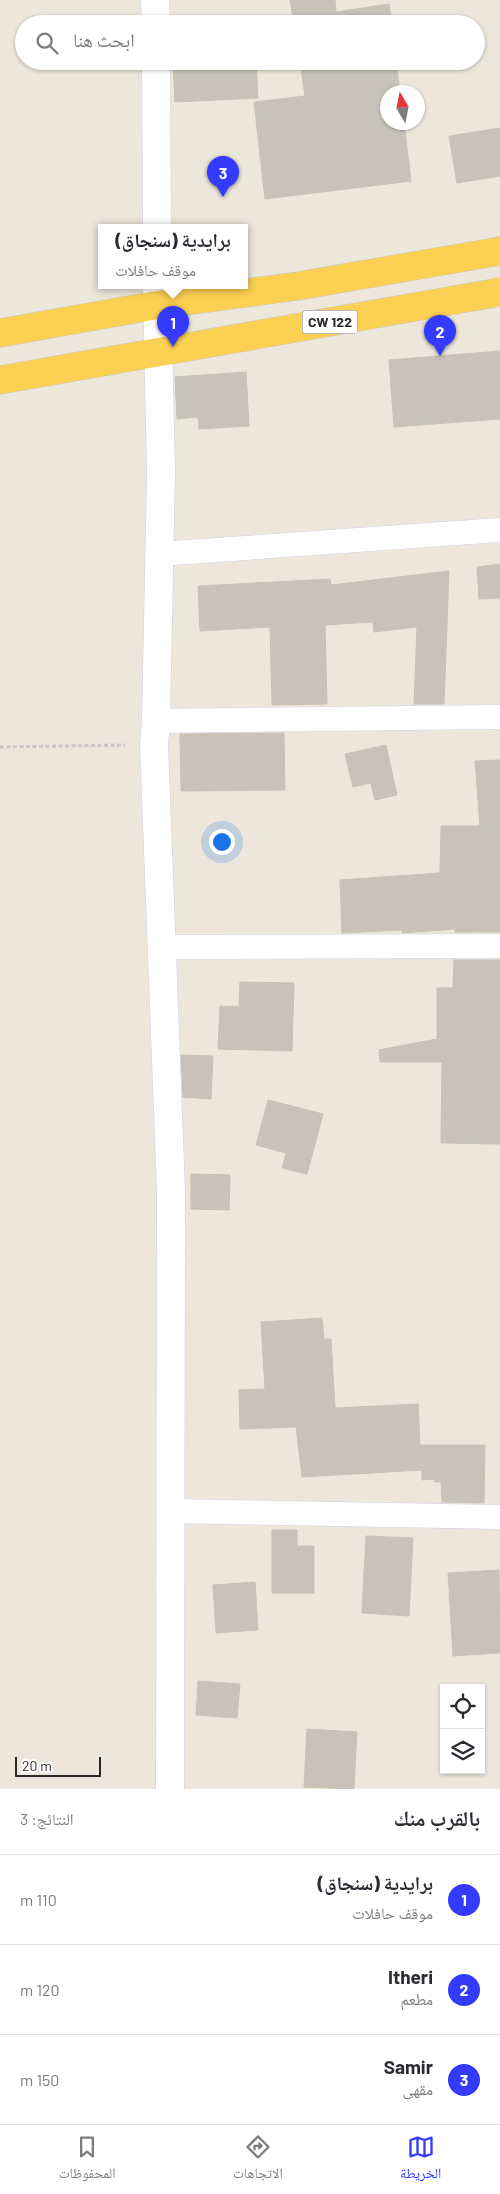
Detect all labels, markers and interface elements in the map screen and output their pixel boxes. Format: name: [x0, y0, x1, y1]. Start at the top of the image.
search box: [15, 15, 485, 70]
text: ابحث هنا: [73, 28, 135, 51]
icon: search: [33, 29, 61, 57]
north arrow: [380, 85, 425, 130]
pin: 3: [207, 156, 239, 197]
popup: [98, 224, 248, 289]
text: برايدية (سنجاق): [115, 228, 231, 251]
text: موقف حافلات: [115, 260, 196, 279]
pin: 1: [157, 306, 189, 347]
road number: CW 122: [302, 311, 358, 334]
pin: 2: [424, 315, 456, 356]
your location: [209, 829, 235, 855]
map controls: [440, 1684, 485, 1774]
button: locate: [440, 1684, 485, 1729]
button: layers: [440, 1729, 485, 1774]
scale bar: [15, 1754, 101, 1777]
text: 20 m: [22, 1757, 52, 1774]
text: بالقرب منك: [394, 1805, 480, 1830]
text: النتائج: 3: [20, 1809, 74, 1828]
text: برايدية (سنجاق): [318, 1871, 433, 1894]
text: 110 m: [20, 1890, 57, 1909]
text: 1: [461, 1890, 467, 1909]
text: موقف حافلات: [352, 1903, 433, 1922]
text: Itheri: [388, 1965, 433, 1988]
text: 120 m: [20, 1980, 60, 1999]
text: 2: [460, 1980, 468, 1999]
text: مطعم: [401, 1989, 433, 2008]
text: Samir: [384, 2055, 433, 2078]
text: 150 m: [20, 2070, 59, 2089]
text: 3: [460, 2070, 468, 2089]
text: مقهى: [402, 2079, 433, 2098]
tab: المحفوظات: [59, 2133, 116, 2187]
tab: الاتجاهات: [233, 2133, 283, 2187]
tab: الخريطة: [400, 2133, 441, 2187]

